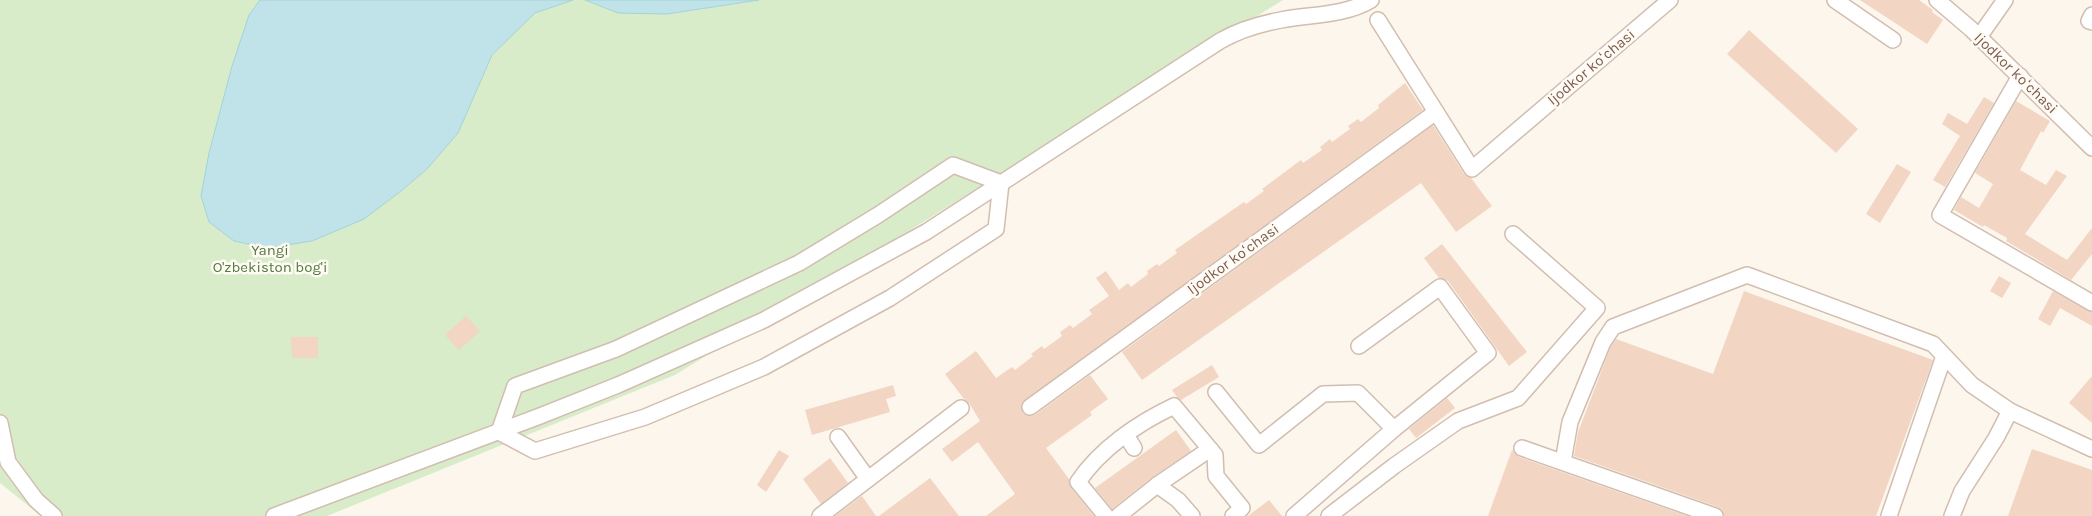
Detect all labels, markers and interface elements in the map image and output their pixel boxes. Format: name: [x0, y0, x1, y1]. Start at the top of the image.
street label: Ijodkor koʻchasi: [1543, 25, 1639, 109]
street label: Ijodkor koʻchasi: [1971, 29, 2061, 117]
street label: Ijodkor koʻchasi: [1184, 220, 1282, 298]
park label: Yangi O'zbekiston bog'i: [213, 241, 327, 276]

